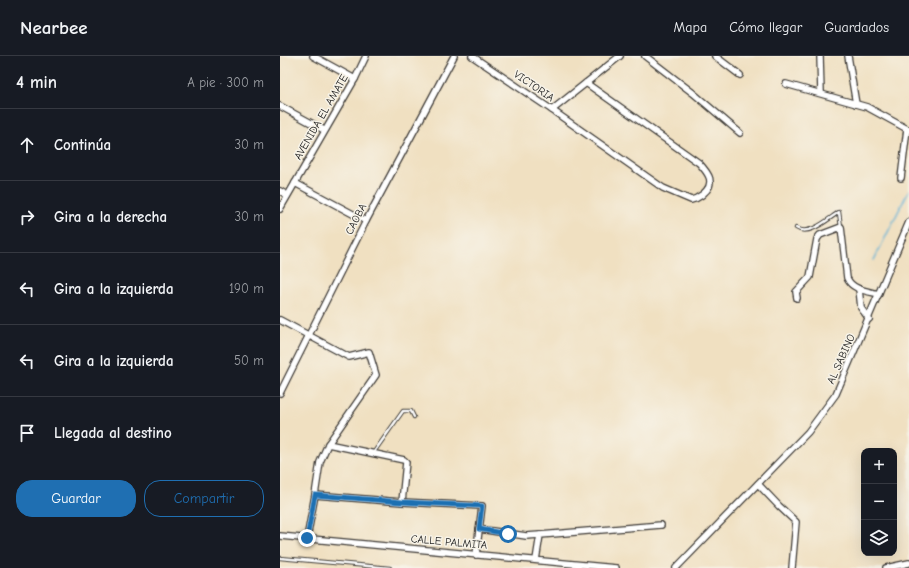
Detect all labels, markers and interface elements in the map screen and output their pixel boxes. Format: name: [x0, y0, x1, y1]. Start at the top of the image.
text: Nearbee: [20, 17, 88, 39]
text: Mapa: [674, 19, 707, 36]
text: Cómo llegar: [729, 19, 802, 36]
text: Guardados: [824, 19, 889, 36]
street label: VICTORIA: [511, 68, 557, 105]
street label: AVENIDA EL AMATE: [291, 72, 351, 162]
text: 4 min: [16, 73, 57, 92]
text: A pie · 300 m: [187, 75, 264, 90]
icon: ahead: [16, 134, 38, 156]
text: Continúa: [54, 136, 111, 154]
text: 30 m: [234, 137, 264, 152]
street label: CAOBA: [343, 201, 370, 237]
icon: right: [16, 206, 38, 228]
text: Gira a la derecha: [54, 208, 167, 226]
text: 30 m: [234, 209, 264, 224]
icon: left: [16, 278, 38, 300]
text: Gira a la izquierda: [54, 280, 174, 298]
text: 190 m: [229, 281, 264, 296]
street label: AL SABINO: [824, 332, 858, 386]
icon: left: [16, 350, 38, 372]
text: Gira a la izquierda: [54, 352, 174, 370]
text: 50 m: [234, 353, 264, 368]
icon: arrive: [16, 422, 38, 444]
text: Llegada al destino: [54, 424, 172, 442]
map controls: [861, 448, 897, 556]
button: +: [861, 448, 897, 484]
button: Guardar: [16, 480, 136, 517]
button: Compartir: [144, 480, 264, 517]
button: −: [861, 484, 897, 520]
button: layers: [861, 520, 897, 556]
route start: [499, 525, 517, 543]
route end: [298, 529, 316, 547]
street label: CALLE PALMITA: [410, 532, 488, 552]

